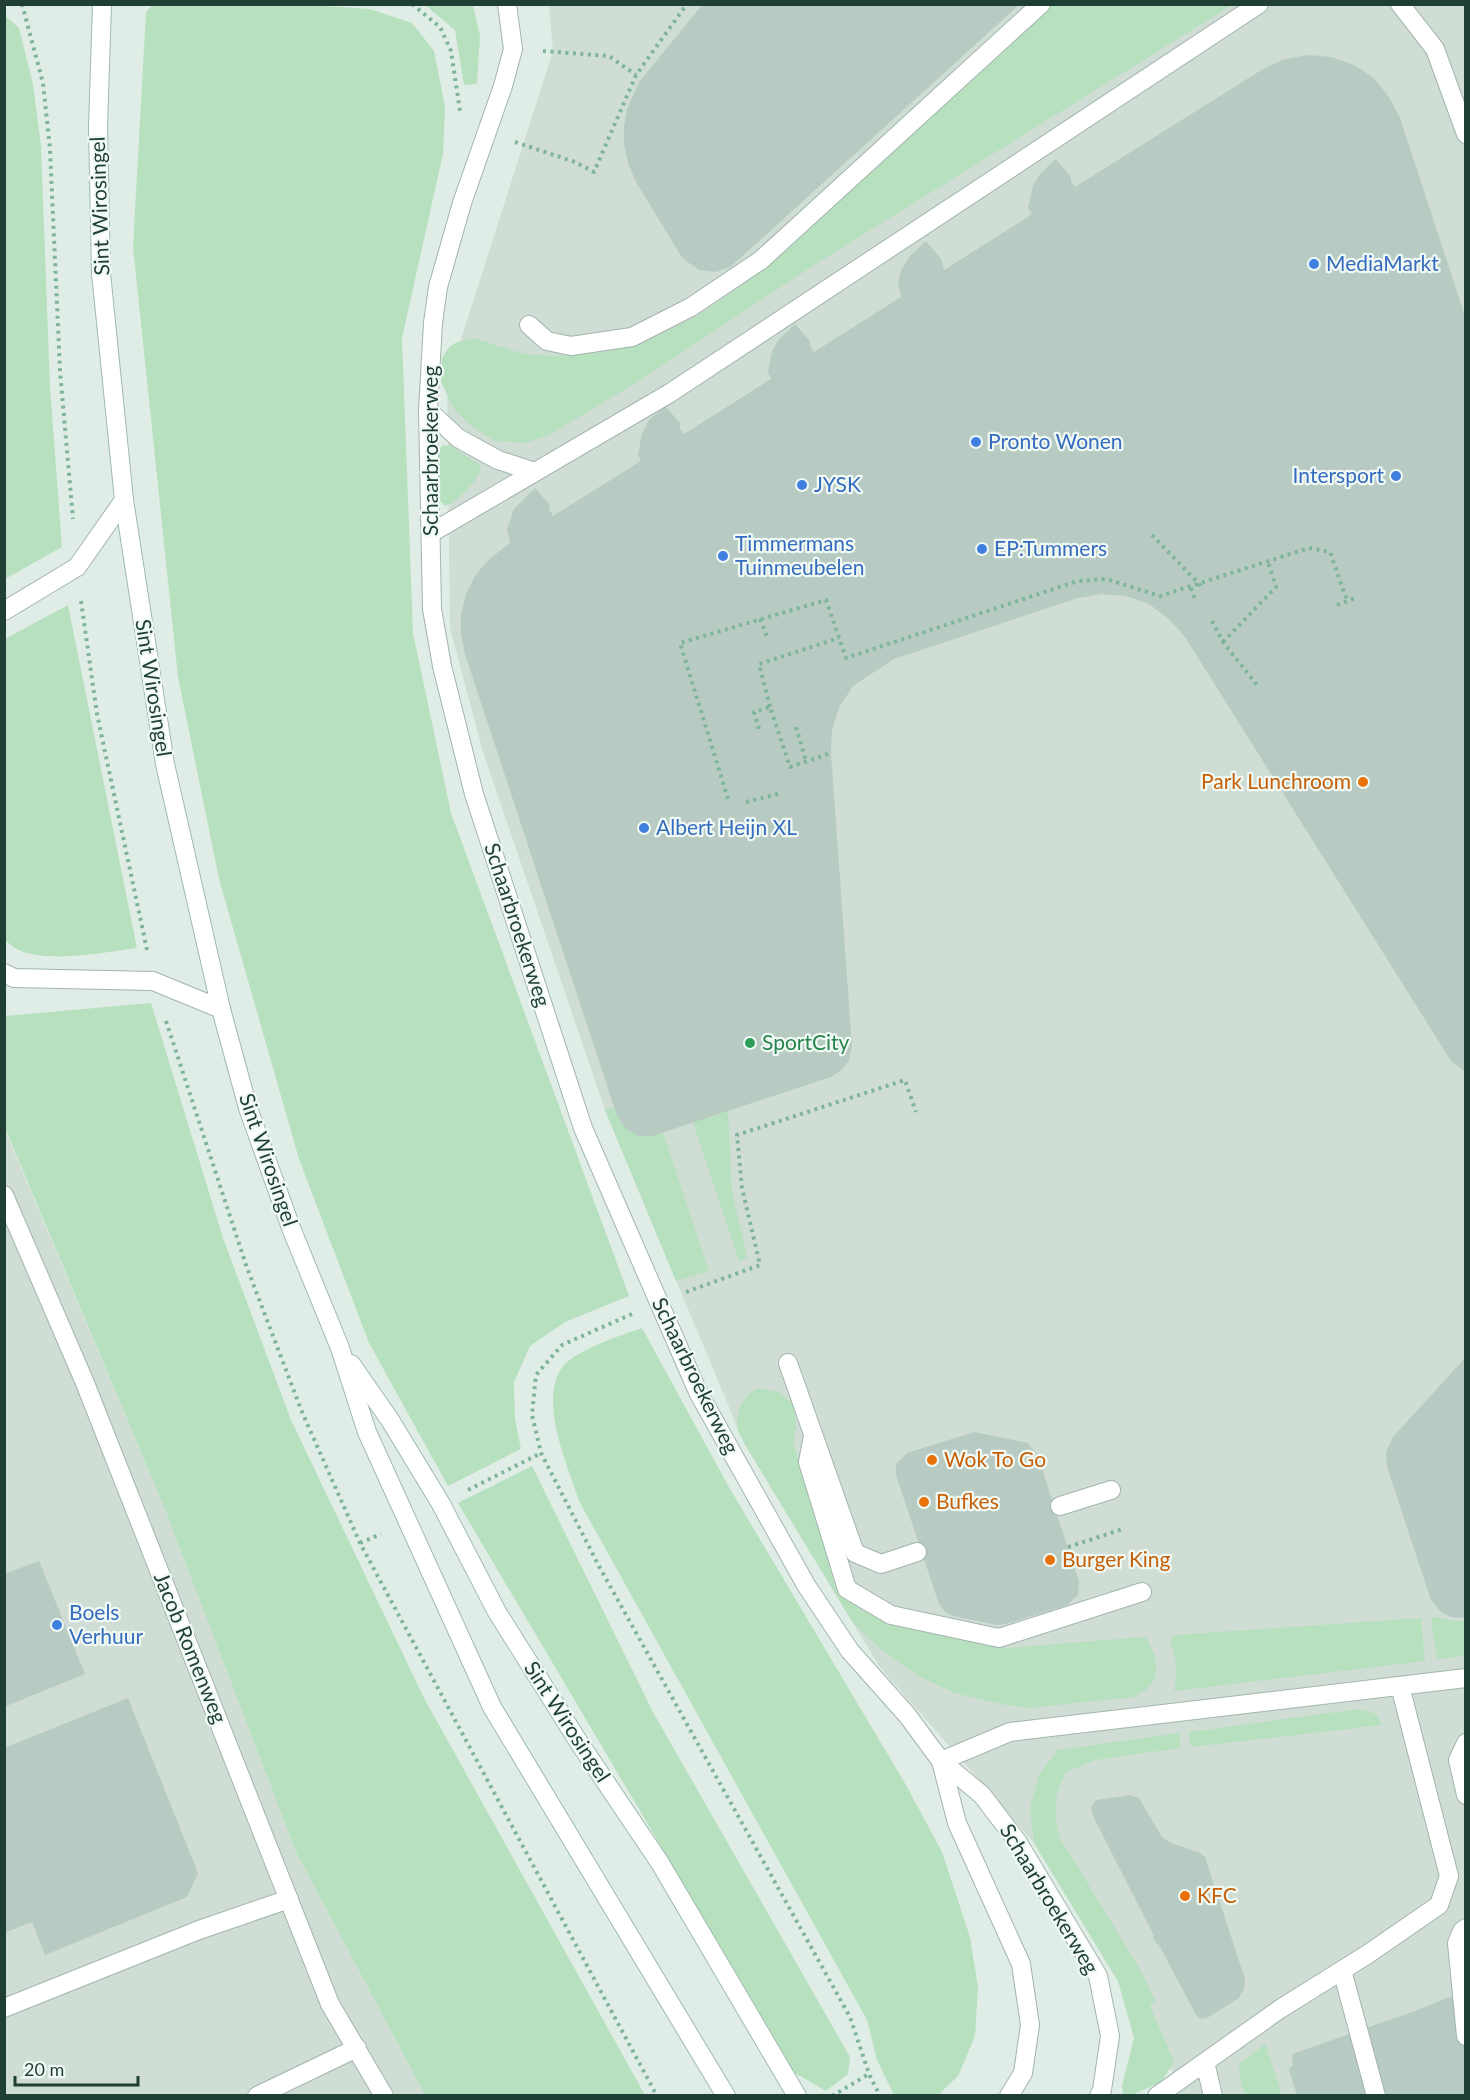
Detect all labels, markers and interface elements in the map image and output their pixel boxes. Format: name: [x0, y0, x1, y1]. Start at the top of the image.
street label: Sint Wirosingel: [84, 136, 113, 276]
place label: MediaMarkt: [1326, 250, 1439, 275]
marker: MediaMarkt: [1307, 257, 1321, 271]
street label: Schaarbroekerweg: [417, 366, 442, 536]
place label: Pronto Wonen: [988, 428, 1123, 453]
marker: Pronto Wonen: [969, 435, 983, 449]
place label: Intersport: [1293, 462, 1384, 487]
marker: Intersport: [1389, 469, 1403, 483]
place label: JYSK: [814, 471, 861, 496]
marker: JYSK: [795, 478, 809, 492]
place label: Timmermans Tuinmeubelen: [735, 530, 864, 579]
place label: EP:Tummers: [994, 535, 1107, 560]
marker: EP:Tummers: [975, 542, 989, 556]
marker: Timmermans Tuinmeubelen: [716, 549, 730, 563]
street label: Sint Wirosingel: [131, 617, 178, 758]
place label: Park Lunchroom: [1201, 768, 1351, 793]
marker: Park Lunchroom: [1356, 775, 1370, 789]
place label: Albert Heijn XL: [656, 814, 797, 839]
marker: Albert Heijn XL: [637, 821, 651, 835]
street label: Schaarbroekerweg: [480, 839, 557, 1010]
place label: SportCity: [762, 1029, 850, 1054]
marker: SportCity: [743, 1036, 757, 1050]
street label: Sint Wirosingel: [235, 1090, 304, 1229]
street label: Schaarbroekerweg: [648, 1293, 745, 1458]
place label: Wok To Go: [944, 1446, 1046, 1471]
marker: Wok To Go: [925, 1453, 939, 1467]
place label: Bufkes: [936, 1488, 999, 1513]
marker: Bufkes: [917, 1495, 931, 1509]
place label: Burger King: [1062, 1546, 1171, 1571]
marker: Burger King: [1043, 1553, 1057, 1567]
street label: Jacob Romenweg: [150, 1568, 233, 1727]
place label: Boels Verhuur: [69, 1599, 144, 1648]
marker: Boels Verhuur: [50, 1618, 64, 1632]
street label: Sint Wirosingel: [520, 1656, 617, 1786]
street label: Schaarbroekerweg: [996, 1819, 1105, 1978]
place label: KFC: [1197, 1882, 1237, 1907]
marker: KFC: [1178, 1889, 1192, 1903]
scale bar: [15, 2049, 138, 2087]
text: 20 m: [24, 2058, 64, 2080]

